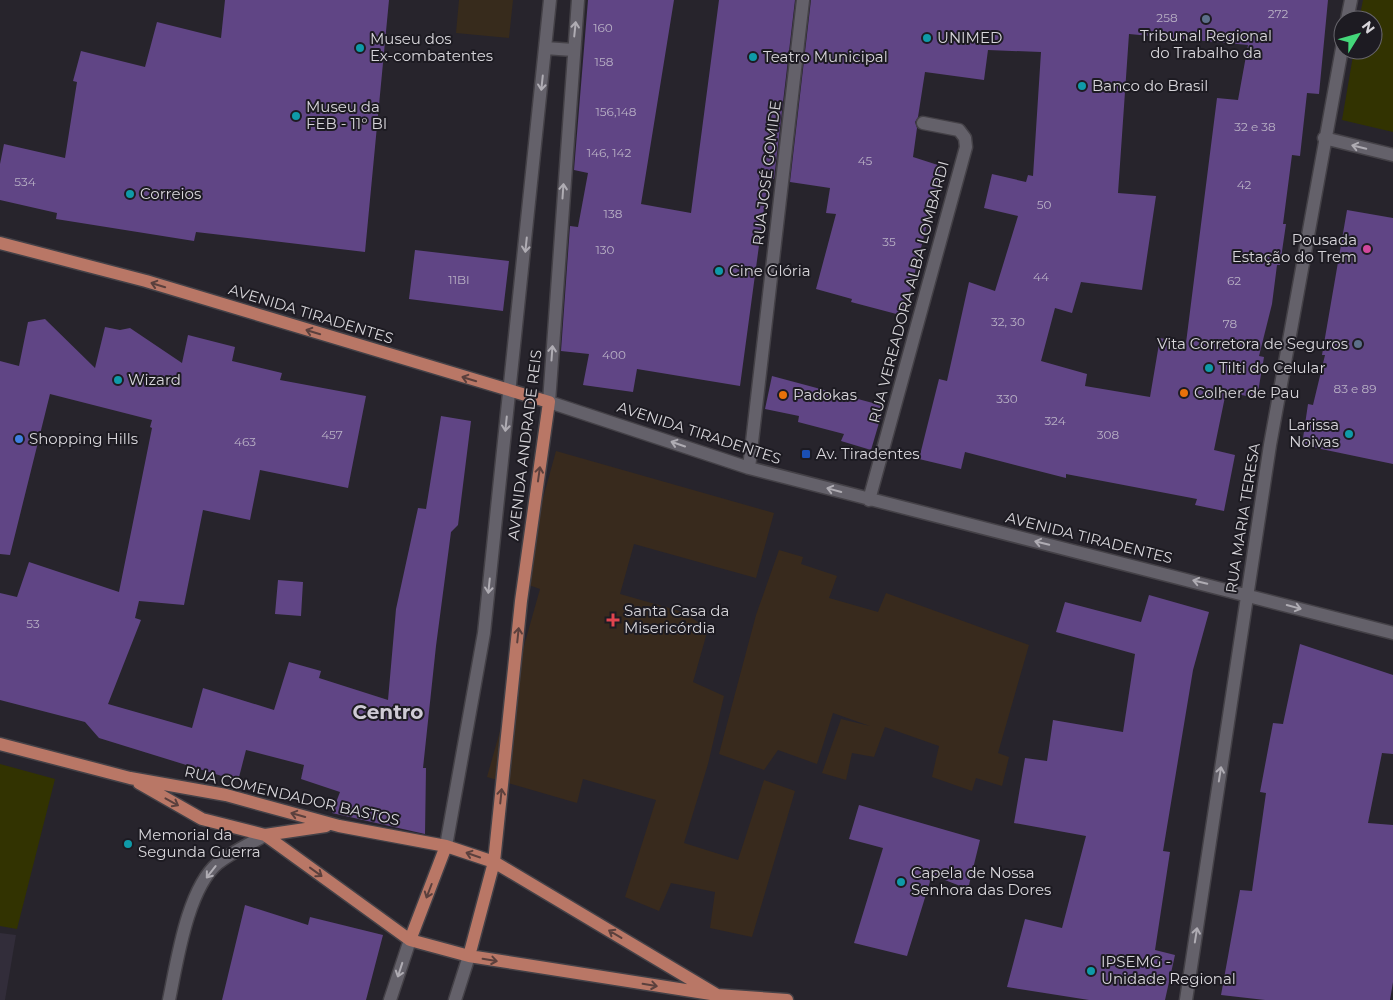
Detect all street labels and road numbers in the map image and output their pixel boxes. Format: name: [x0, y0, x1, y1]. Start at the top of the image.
street label: RUA JOSÉ GOMIDE: [748, 99, 785, 247]
street label: RUA VEREADORA ALBA LOMBARDI: [864, 159, 953, 425]
street label: AVENIDA TIRADENTES: [226, 279, 396, 348]
street label: AVENIDA ANDRADE REIS: [503, 348, 546, 541]
street label: AVENIDA TIRADENTES: [615, 397, 784, 468]
street label: RUA MARIA TERESA: [1221, 441, 1264, 594]
street label: AVENIDA TIRADENTES: [1004, 508, 1175, 567]
street label: RUA COMENDADOR BASTOS: [183, 761, 402, 830]

